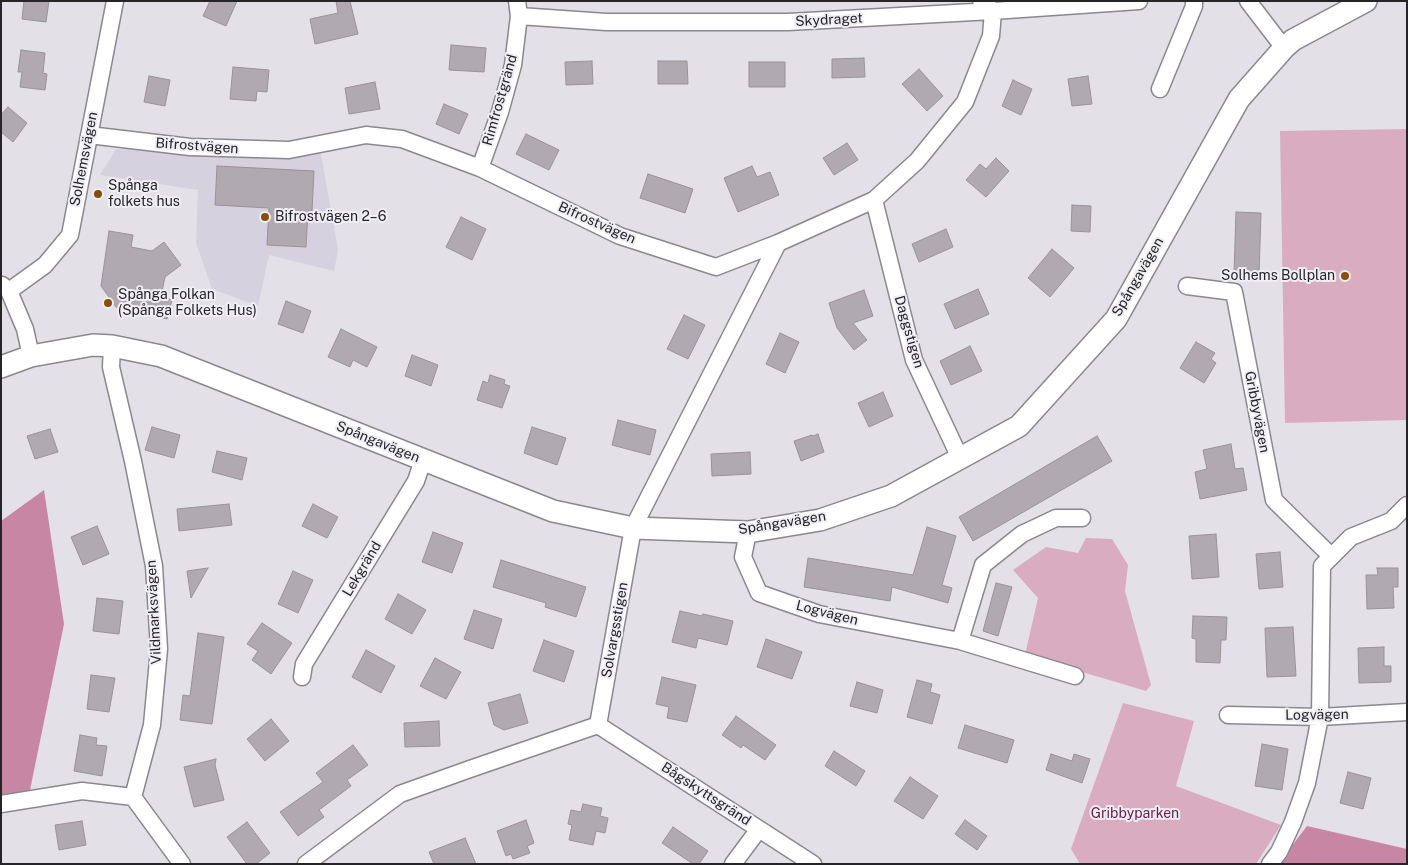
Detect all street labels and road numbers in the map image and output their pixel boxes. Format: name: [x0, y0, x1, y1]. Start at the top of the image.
street label: Skydraget: [795, 10, 863, 30]
street label: Rimfrostgränd: [479, 52, 521, 148]
street label: Solhemsvägen: [67, 110, 101, 208]
street label: Bifrostvägen: [155, 135, 239, 157]
street label: Bifrostvägen: [556, 198, 638, 248]
street label: Spångavägen: [1109, 234, 1167, 320]
street label: Daggstigen: [891, 294, 927, 370]
street label: Gribbyvägen: [1241, 370, 1273, 454]
street label: Spångavägen: [334, 418, 422, 466]
street label: Spångavägen: [737, 508, 827, 538]
street label: Lekgränd: [339, 538, 385, 600]
street label: Vildmarksvägen: [143, 559, 165, 665]
street label: Solvargsstigen: [598, 581, 632, 679]
street label: Logvägen: [794, 597, 860, 629]
street label: Logvägen: [1285, 706, 1349, 724]
street label: Bågskyttsgränd: [658, 759, 754, 829]

